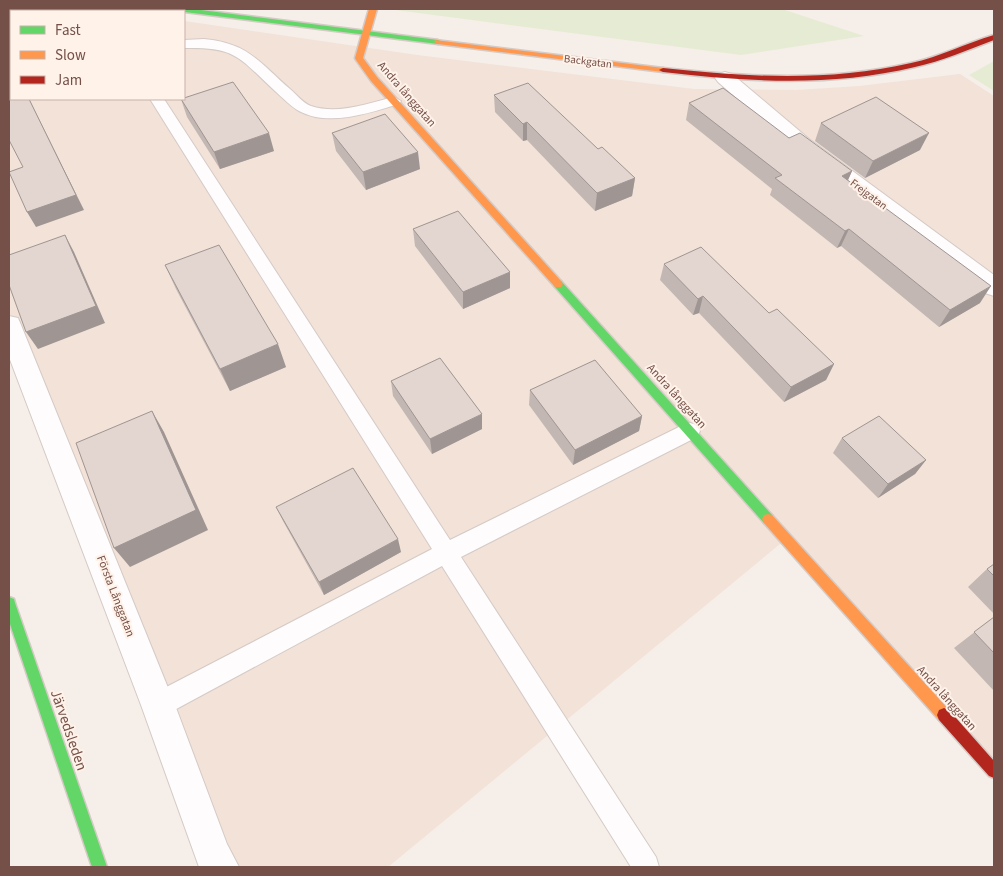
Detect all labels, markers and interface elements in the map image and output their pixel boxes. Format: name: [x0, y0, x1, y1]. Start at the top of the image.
legend: [10, 10, 185, 100]
text: Fast: [55, 20, 81, 41]
text: Slow: [55, 45, 86, 66]
street label: Backgatan: [563, 51, 613, 72]
street label: Andra långgatan: [373, 58, 440, 131]
text: Jam: [55, 70, 82, 91]
street label: Frejgatan: [847, 175, 890, 213]
street label: Andra långgatan: [643, 360, 710, 432]
street label: Första Långgatan: [92, 553, 139, 639]
street label: Andra långgatan: [913, 662, 980, 734]
street label: Järvedsleden: [45, 687, 92, 774]

